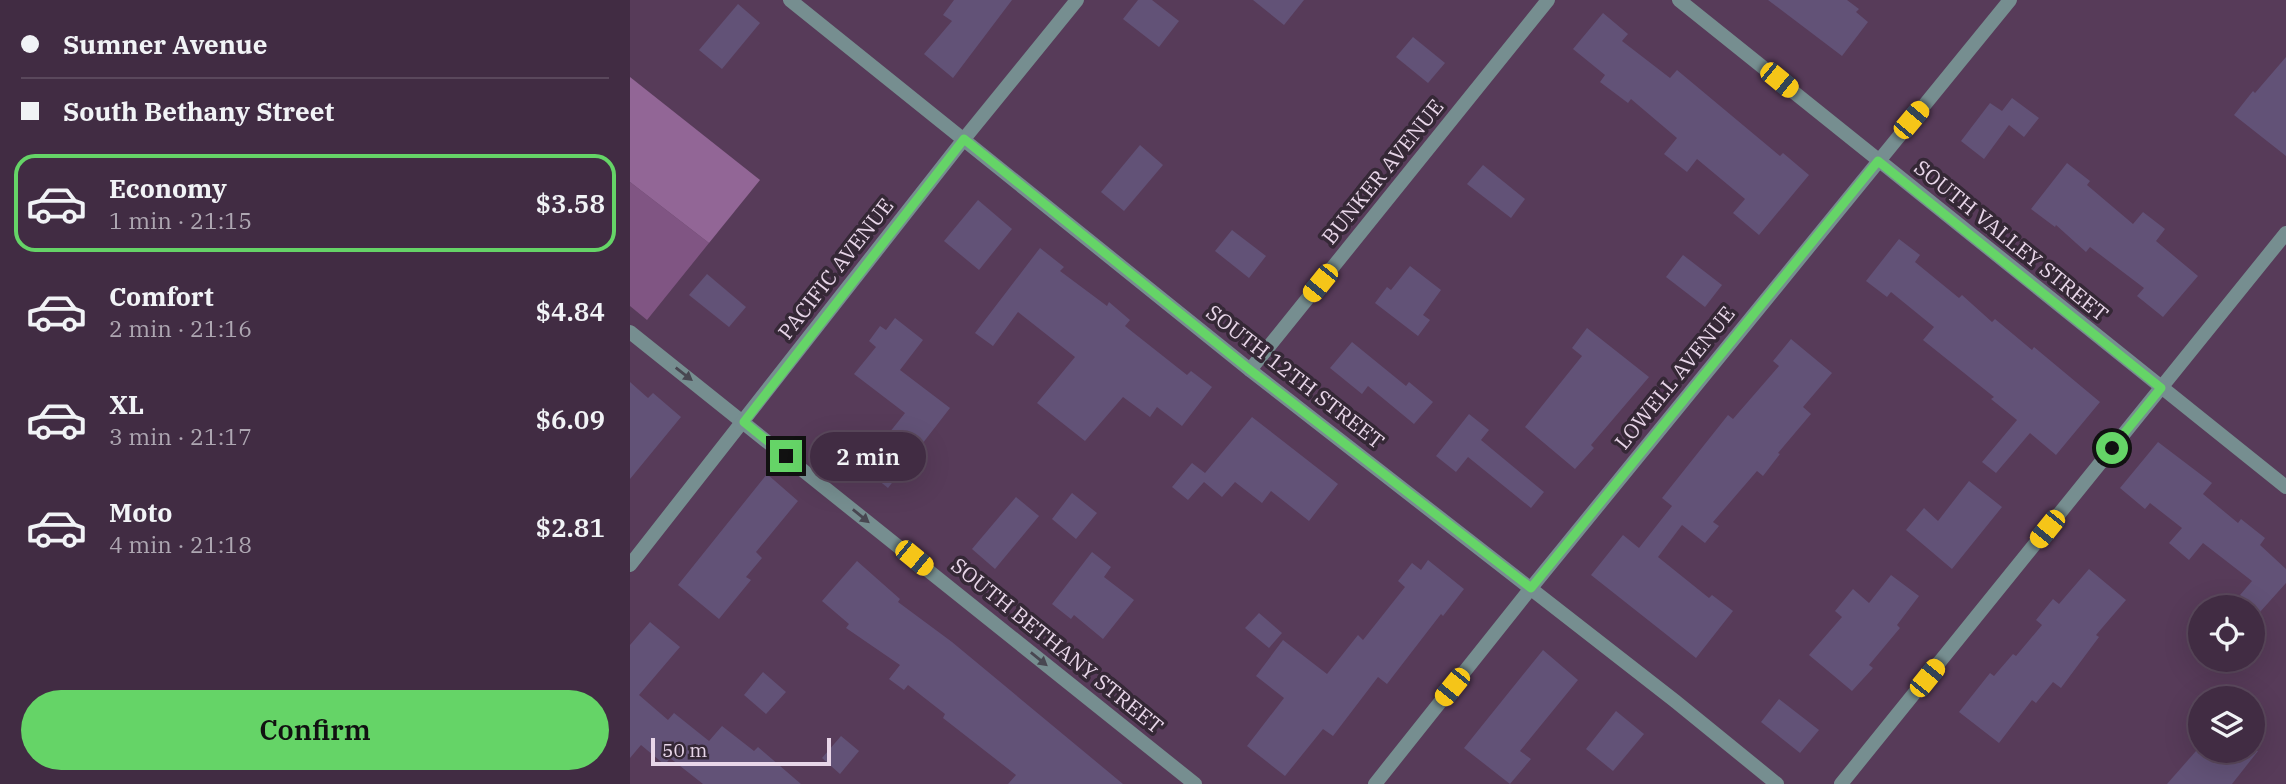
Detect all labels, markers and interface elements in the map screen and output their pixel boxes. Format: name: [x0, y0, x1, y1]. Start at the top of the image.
text: Sumner Avenue: [63, 27, 267, 61]
car: [1757, 59, 1802, 101]
street label: BUNKER AVENUE: [1315, 93, 1449, 250]
text: South Bethany Street: [63, 94, 334, 128]
car: [1890, 97, 1933, 143]
street label: SOUTH VALLEY STREET: [1909, 153, 2114, 327]
text: Economy: [109, 171, 227, 205]
icon: car: [25, 172, 88, 235]
text: $3.58: [536, 186, 605, 220]
street label: PACIFIC AVENUE: [771, 192, 899, 345]
text: 1 min · 21:15: [109, 205, 252, 235]
car: [1299, 260, 1342, 306]
text: Comfort: [109, 279, 214, 313]
icon: car: [25, 280, 88, 343]
text: $4.84: [536, 294, 605, 328]
street label: SOUTH 12TH STREET: [1201, 298, 1390, 455]
street label: LOWELL AVENUE: [1608, 300, 1741, 455]
text: 2 min · 21:16: [109, 313, 252, 343]
one-way arrow: [674, 367, 692, 382]
text: XL: [109, 387, 144, 421]
icon: car: [25, 388, 88, 451]
text: $6.09: [536, 402, 605, 436]
text: 3 min · 21:17: [109, 421, 252, 451]
callout: 2 min: [810, 432, 926, 480]
route start: [2096, 432, 2128, 464]
route end: [770, 440, 802, 472]
text: 2 min: [836, 441, 900, 471]
text: Moto: [109, 495, 172, 529]
icon: car: [25, 496, 88, 559]
car: [2026, 506, 2069, 552]
one-way arrow: [853, 508, 870, 523]
text: $2.81: [536, 510, 605, 544]
text: 4 min · 21:18: [109, 529, 252, 559]
car: [892, 537, 937, 579]
street label: SOUTH BETHANY STREET: [946, 551, 1169, 740]
map controls: [2188, 595, 2265, 763]
button: locate: [2188, 595, 2265, 672]
one-way arrow: [1029, 651, 1047, 666]
car: [1906, 655, 1949, 701]
car: [1431, 664, 1474, 710]
button: layers: [2188, 686, 2265, 763]
button: Confirm: [21, 690, 609, 770]
scale bar: [651, 735, 831, 767]
text: 50 m: [662, 738, 707, 762]

